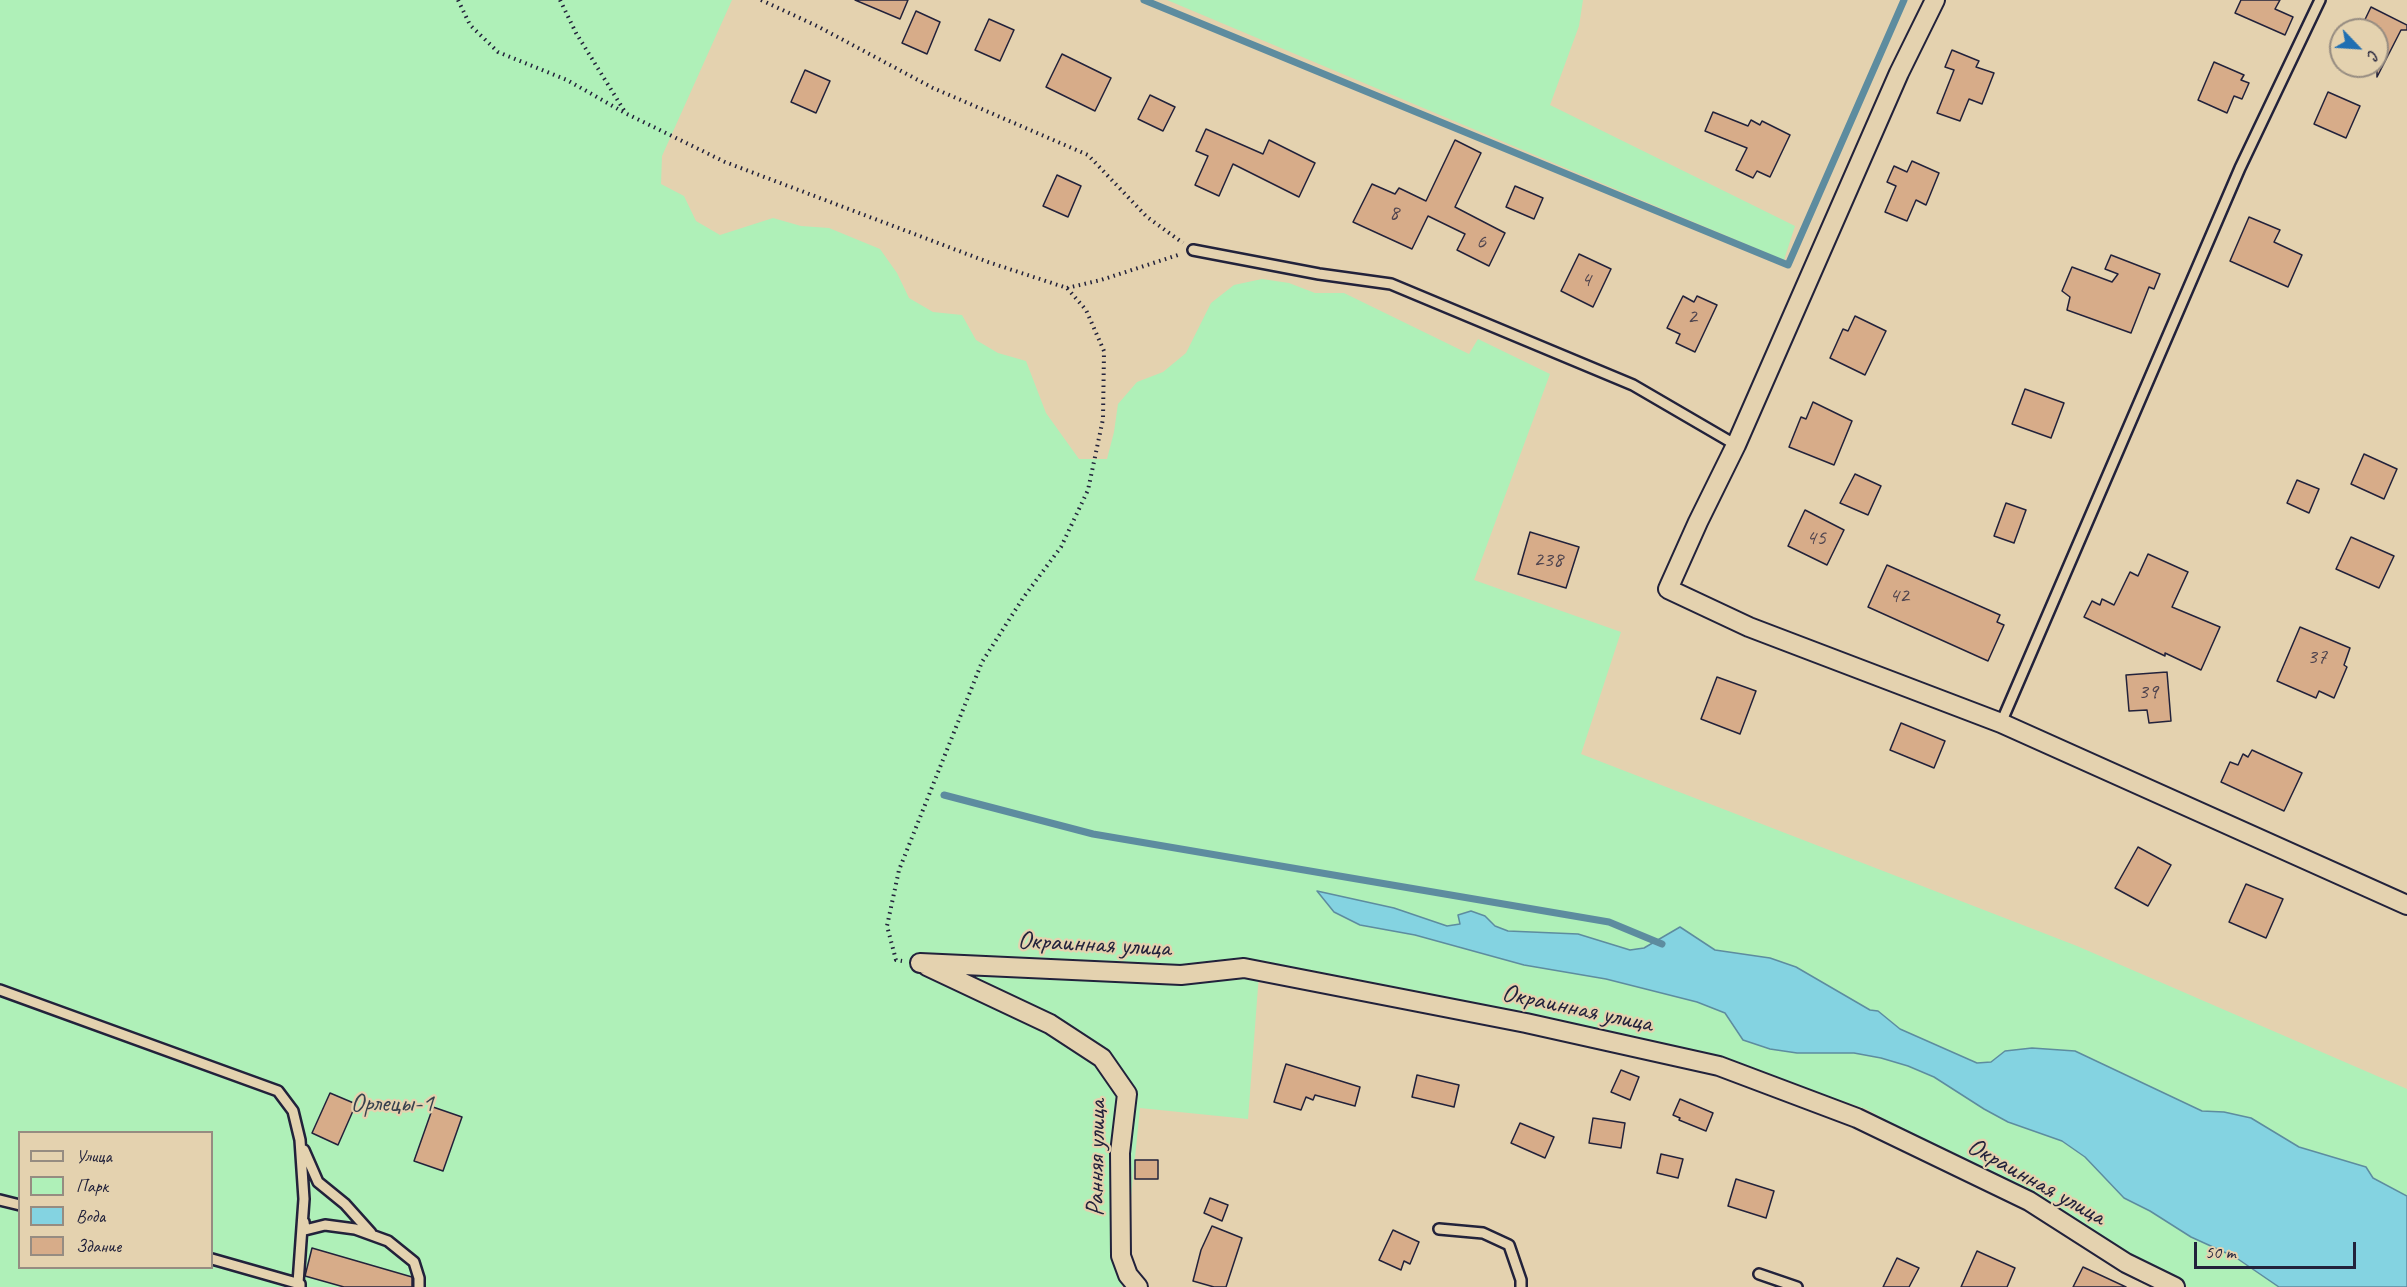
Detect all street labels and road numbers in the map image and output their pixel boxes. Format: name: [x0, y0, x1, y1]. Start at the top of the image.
street label: Окраинная улица: [1017, 925, 1171, 965]
street label: Окраинная улица: [1499, 978, 1655, 1040]
street label: Ранняя улица: [1080, 1099, 1114, 1217]
street label: Окраинная улица: [1962, 1131, 2110, 1233]

